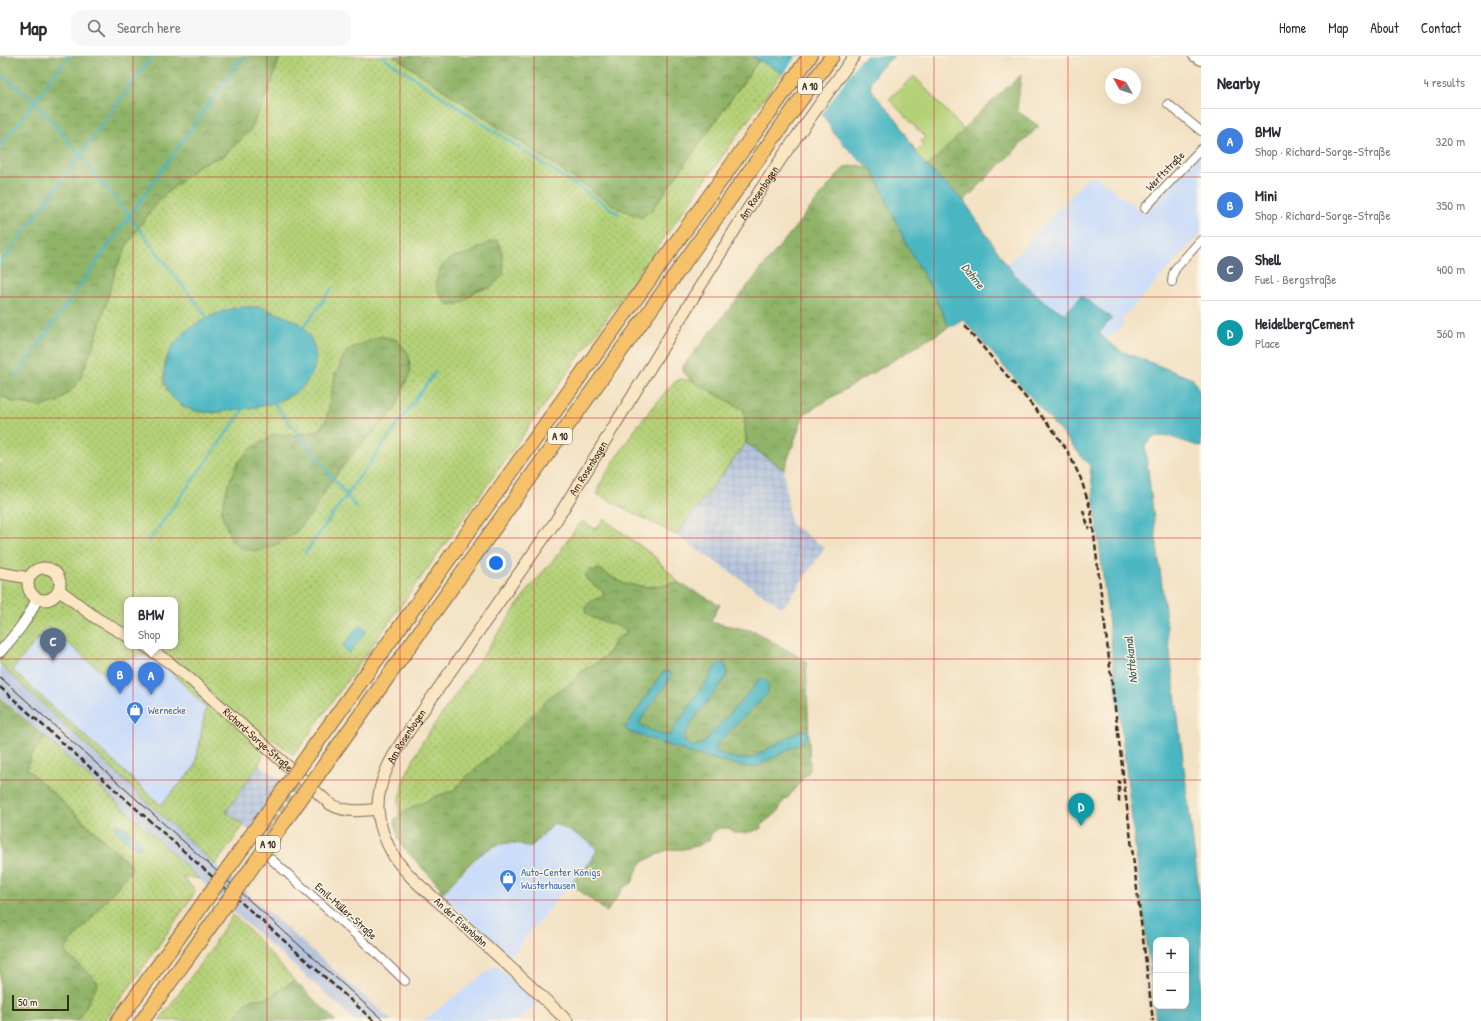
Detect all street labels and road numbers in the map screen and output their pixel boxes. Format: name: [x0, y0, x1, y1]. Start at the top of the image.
road number: A 10: [798, 78, 822, 94]
street label: Werftstraße: [1143, 148, 1188, 194]
street label: Am Rosenbogen: [736, 163, 782, 222]
road number: A 10: [548, 428, 572, 444]
street label: Am Rosenbogen: [566, 438, 610, 498]
street label: Richard-Sorge-Straße: [220, 705, 296, 775]
street label: Am Rosenbogen: [384, 706, 429, 766]
road number: A 10: [256, 836, 280, 852]
street label: Emil-Müller-Straße: [312, 880, 380, 943]
street label: An der Eisenbahn: [431, 894, 491, 950]

